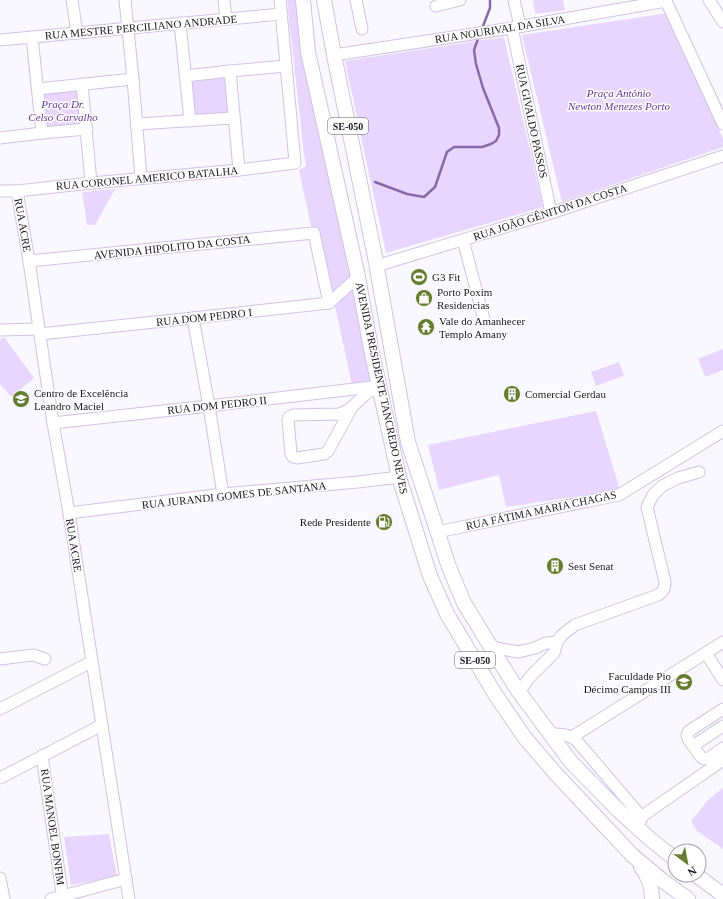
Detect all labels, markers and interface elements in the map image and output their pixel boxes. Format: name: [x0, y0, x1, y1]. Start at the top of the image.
street label: RUA MESTRE PERCILIANO ANDRADE: [44, 13, 238, 41]
street label: RUA NOURIVAL DA SILVA: [434, 13, 566, 45]
street label: RUA GIVALDO PASSOS: [514, 63, 550, 179]
park label: Praça Antônio Newton Menezes Porto: [567, 87, 671, 112]
park label: Praça Dr. Celso Carvalho: [28, 98, 98, 123]
road number: SE-050: [328, 118, 368, 134]
street label: RUA CORONEL AMERICO BATALHA: [55, 164, 239, 192]
street label: RUA JOÃO GÊNITON DA COSTA: [472, 181, 628, 243]
street label: RUA ACRE: [12, 197, 34, 253]
street label: AVENIDA HIPOLITO DA COSTA: [93, 233, 251, 261]
sports icon: G3 Fit: [409, 267, 429, 287]
place label: G3 Fit: [432, 271, 460, 283]
street label: AVENIDA PRESIDENTE TANCREDO NEVES: [354, 281, 410, 495]
place label: Porto Poxim Residencias: [437, 286, 493, 311]
shop icon: Porto Poxim Residencias: [414, 288, 434, 308]
street label: RUA DOM PEDRO I: [156, 306, 253, 328]
place label: Vale do Amanhecer Templo Amany: [439, 315, 525, 340]
temple icon: Vale do Amanhecer Templo Amany: [416, 317, 436, 337]
building icon: Comercial Gerdau: [502, 384, 522, 404]
place label: Centro de Excelência Leandro Maciel: [34, 387, 128, 412]
place label: Comercial Gerdau: [525, 388, 606, 400]
school or university icon: Centro de Excelência Leandro Maciel: [11, 389, 31, 409]
street label: RUA DOM PEDRO II: [167, 394, 268, 416]
street label: RUA JURANDI GOMES DE SANTANA: [141, 479, 327, 511]
street label: RUA FÁTIMA MARIA CHAGAS: [465, 488, 617, 532]
fuel station icon: Rede Presidente: [374, 512, 394, 532]
place label: Rede Presidente: [300, 516, 371, 528]
street label: RUA ACRE: [64, 517, 84, 573]
building icon: Sest Senat: [545, 556, 565, 576]
place label: Sest Senat: [568, 560, 614, 572]
road number: SE-050: [455, 652, 495, 668]
place label: Faculdade Pio Décimo Campus III: [584, 670, 671, 695]
school or university icon: Faculdade Pio Décimo Campus III: [674, 672, 694, 692]
street label: RUA MANOEL BONFIM: [39, 768, 67, 886]
north arrow: [667, 843, 707, 883]
text: N: [686, 864, 699, 879]

